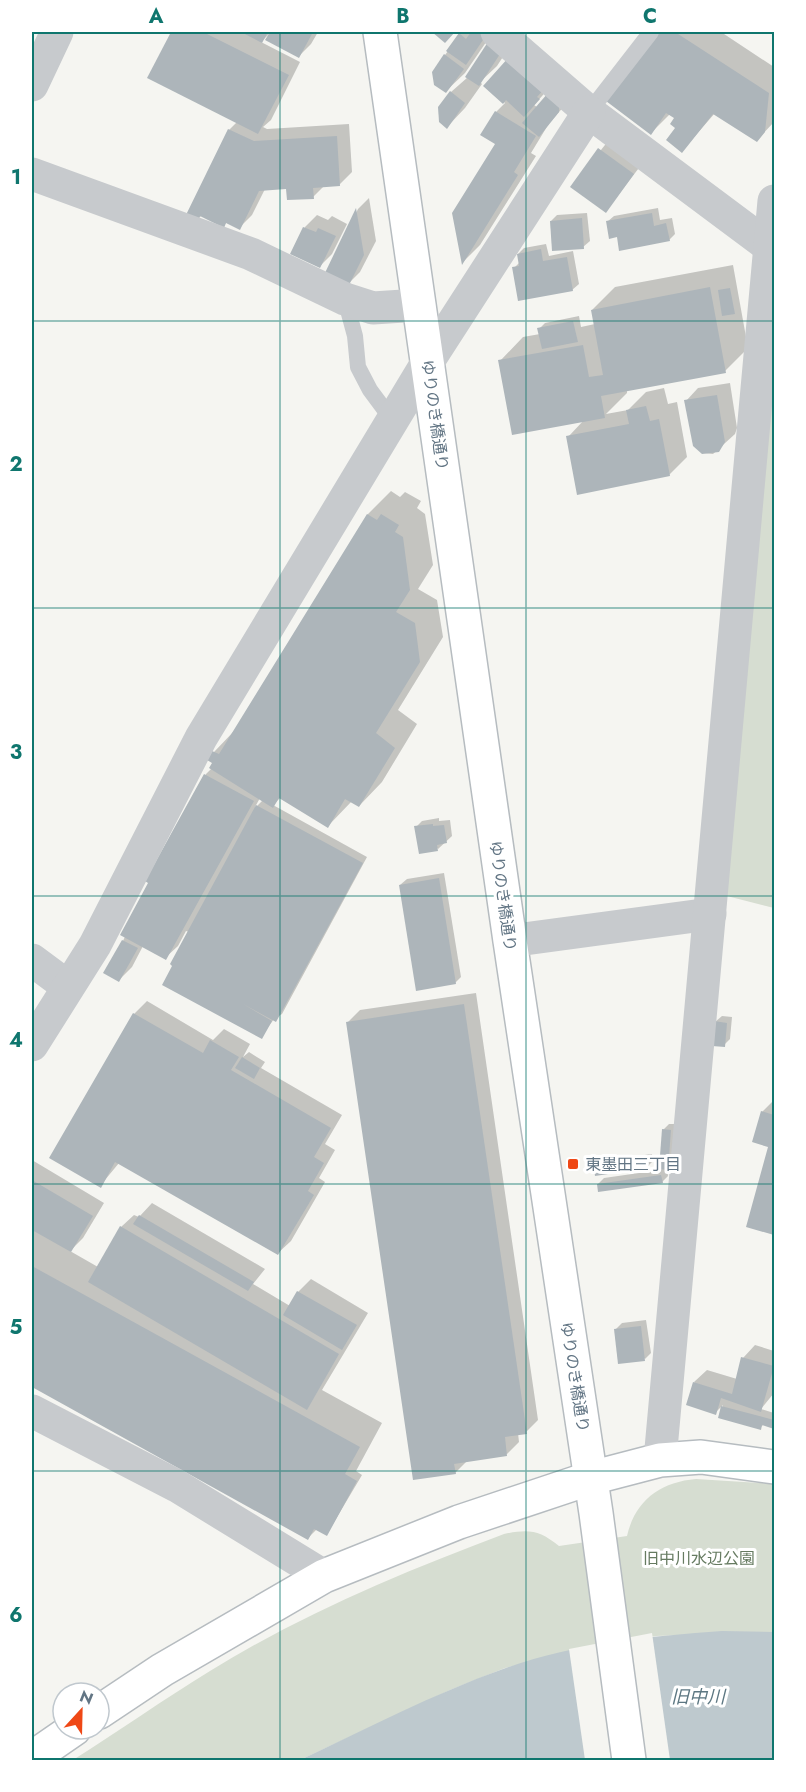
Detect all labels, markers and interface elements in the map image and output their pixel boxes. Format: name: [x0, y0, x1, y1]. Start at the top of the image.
text: A: [148, 2, 164, 31]
text: B: [396, 2, 410, 31]
text: C: [643, 2, 657, 31]
text: 1: [11, 163, 21, 192]
street label: ゆりのき橋通り: [416, 358, 454, 472]
text: 2: [9, 450, 23, 479]
text: 3: [10, 738, 22, 767]
street label: ゆりのき橋通り: [484, 839, 522, 953]
text: 4: [9, 1026, 23, 1055]
place label: 東墨田三丁目: [585, 1153, 681, 1176]
marker: 東墨田三丁目: [566, 1157, 580, 1171]
text: 5: [10, 1313, 23, 1342]
street label: ゆりのき橋通り: [555, 1320, 595, 1434]
park label: 旧中川水辺公園: [643, 1547, 755, 1570]
text: 6: [9, 1601, 23, 1630]
north arrow: [51, 1681, 111, 1741]
water label: 旧中川: [671, 1684, 727, 1710]
text: N: [76, 1685, 97, 1711]

